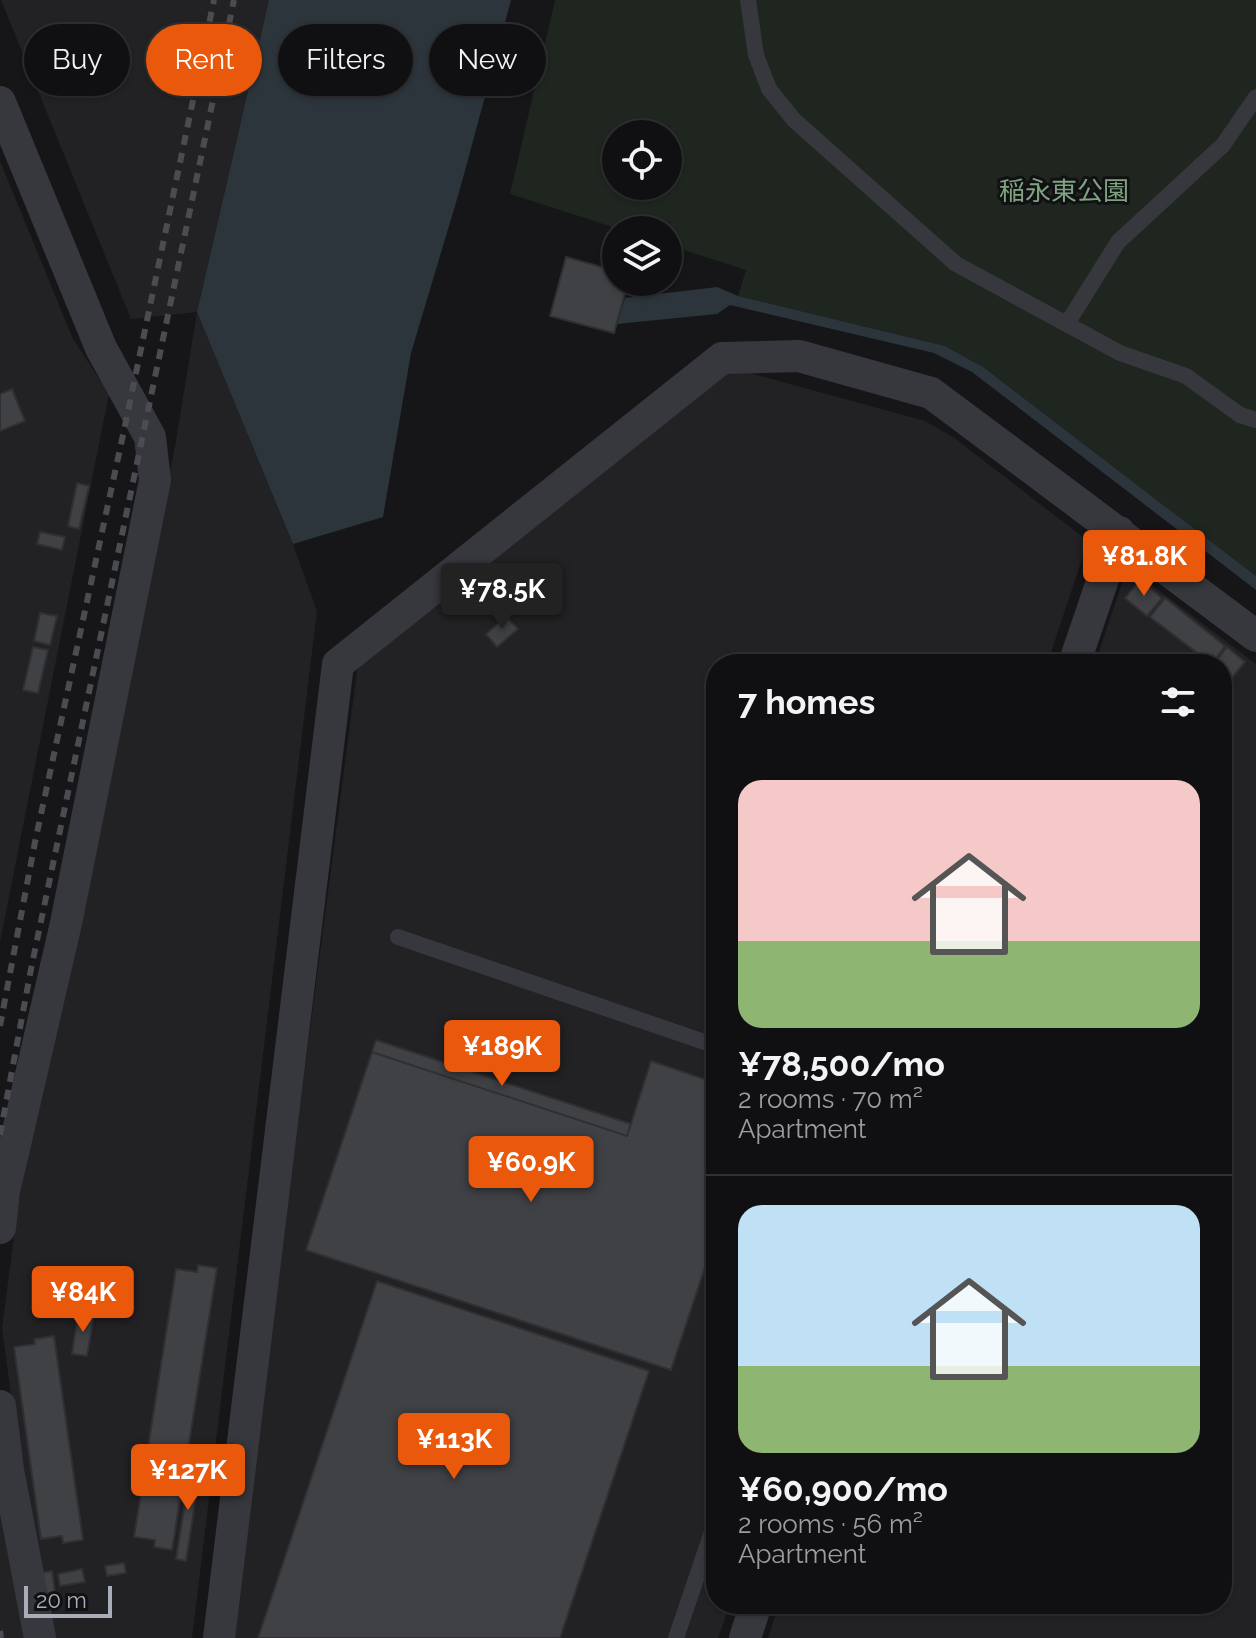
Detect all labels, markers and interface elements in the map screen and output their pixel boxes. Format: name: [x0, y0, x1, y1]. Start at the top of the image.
chip: Buy: [24, 24, 130, 96]
chip: Rent: [146, 24, 262, 96]
chip: Filters: [278, 24, 413, 96]
chip: New: [429, 24, 546, 96]
map controls: [602, 120, 682, 296]
button: locate: [602, 120, 682, 200]
park label: 稲永東公園: [999, 176, 1129, 206]
button: layers: [602, 216, 682, 296]
pin: ¥81.8K: [1079, 530, 1209, 598]
text: ¥81.8K: [1101, 541, 1187, 571]
pin: ¥78.5K: [437, 563, 567, 631]
text: ¥78.5K: [459, 574, 545, 604]
icon: filters: [1156, 680, 1200, 724]
text: 7 homes: [738, 682, 875, 722]
icon: home: [897, 832, 1041, 976]
pin: ¥189K: [446, 1020, 558, 1088]
text: ¥189K: [462, 1031, 542, 1061]
text: ¥78,500/mo: [738, 1044, 945, 1084]
text: 2 rooms · 70 m²: [738, 1084, 923, 1114]
text: Apartment: [738, 1114, 867, 1144]
pin: ¥60.9K: [466, 1136, 596, 1204]
text: ¥60.9K: [487, 1147, 575, 1177]
icon: home: [897, 1257, 1041, 1401]
pin: ¥84K: [36, 1266, 130, 1334]
text: ¥84K: [50, 1277, 116, 1307]
pin: ¥113K: [398, 1413, 510, 1481]
text: ¥113K: [416, 1424, 492, 1454]
pin: ¥127K: [132, 1444, 244, 1512]
text: ¥127K: [149, 1455, 227, 1485]
text: ¥60,900/mo: [738, 1469, 948, 1509]
text: 2 rooms · 56 m²: [738, 1509, 923, 1539]
text: Apartment: [738, 1539, 867, 1569]
scale bar: [24, 1582, 112, 1618]
text: 20 m: [36, 1587, 87, 1613]

